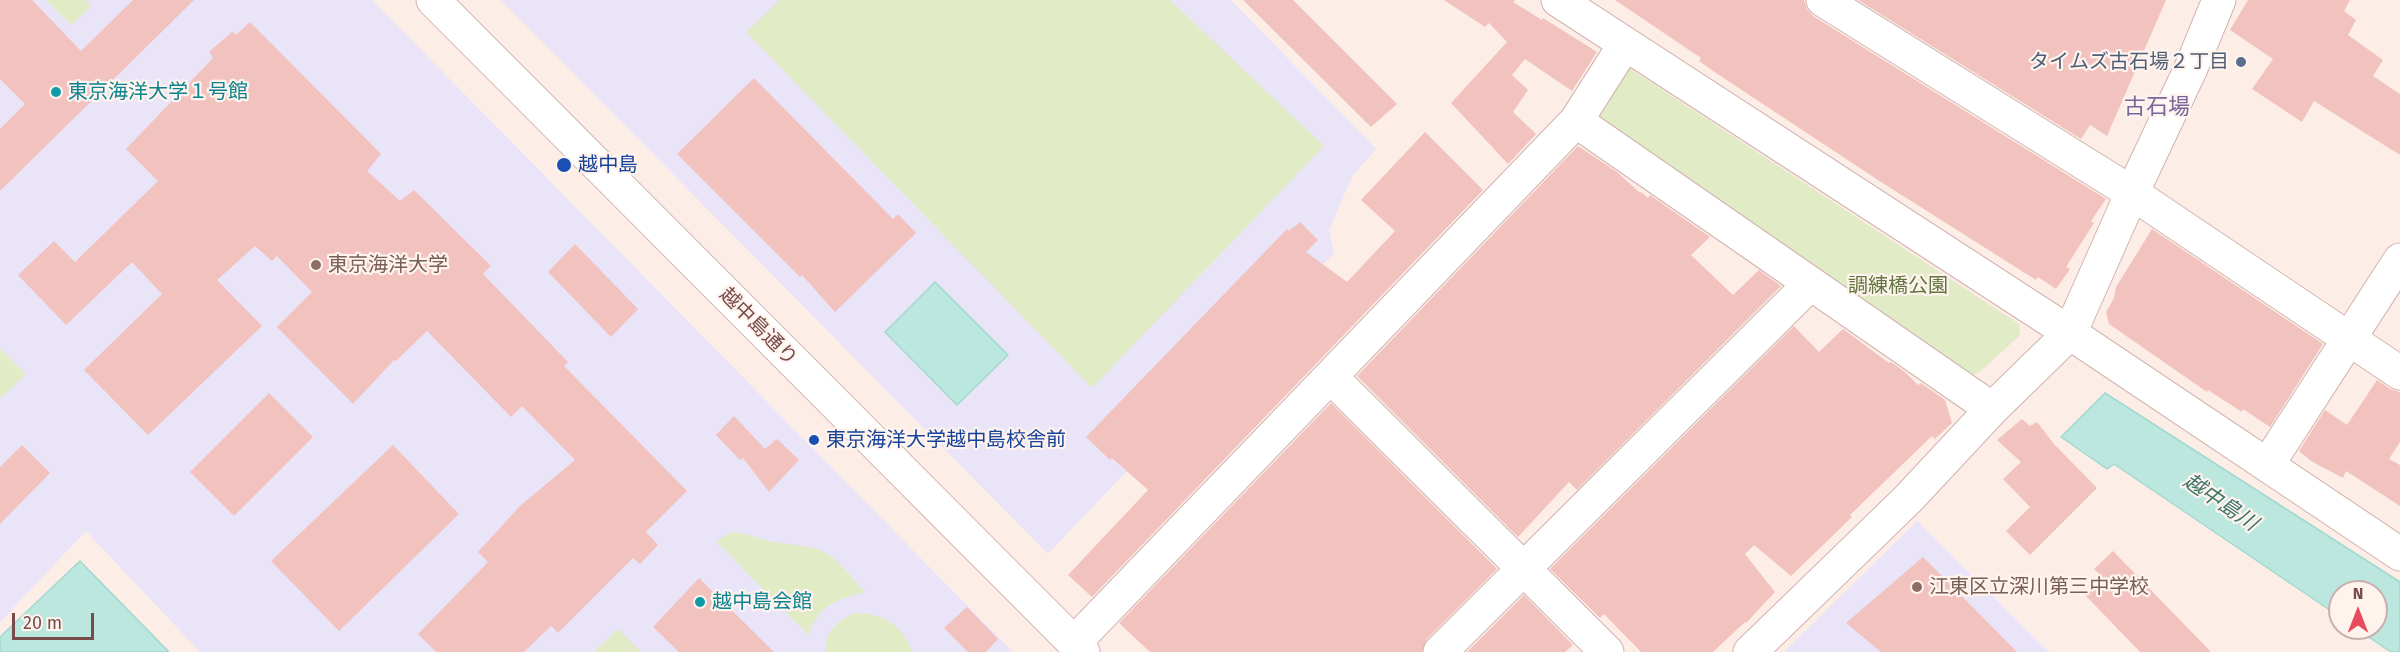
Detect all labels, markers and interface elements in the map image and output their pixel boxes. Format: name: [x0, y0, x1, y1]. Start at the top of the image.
place label: タイムズ古石場２丁目: [2029, 50, 2229, 74]
marker: タイムズ古石場２丁目: [2234, 55, 2248, 69]
place label: 東京海洋大学１号館: [68, 80, 248, 104]
marker: 東京海洋大学１号館: [49, 85, 63, 99]
district label: 古石場: [2124, 95, 2190, 121]
place label: 越中島: [578, 153, 638, 177]
marker: 越中島: [555, 156, 573, 174]
place label: 東京海洋大学: [328, 253, 448, 277]
marker: 東京海洋大学: [309, 258, 323, 272]
park label: 調練橋公園: [1848, 274, 1948, 298]
street label: 越中島通り: [714, 283, 802, 371]
place label: 東京海洋大学越中島校舎前: [826, 428, 1066, 452]
marker: 東京海洋大学越中島校舎前: [807, 433, 821, 447]
water label: 越中島川: [2178, 469, 2262, 537]
place label: 江東区立深川第三中学校: [1929, 575, 2149, 599]
marker: 江東区立深川第三中学校: [1910, 580, 1924, 594]
north arrow: [2328, 580, 2388, 640]
text: N: [2353, 584, 2363, 603]
place label: 越中島会館: [712, 590, 812, 614]
marker: 越中島会館: [693, 595, 707, 609]
scale bar: [15, 601, 98, 639]
text: 20 m: [23, 612, 62, 634]

